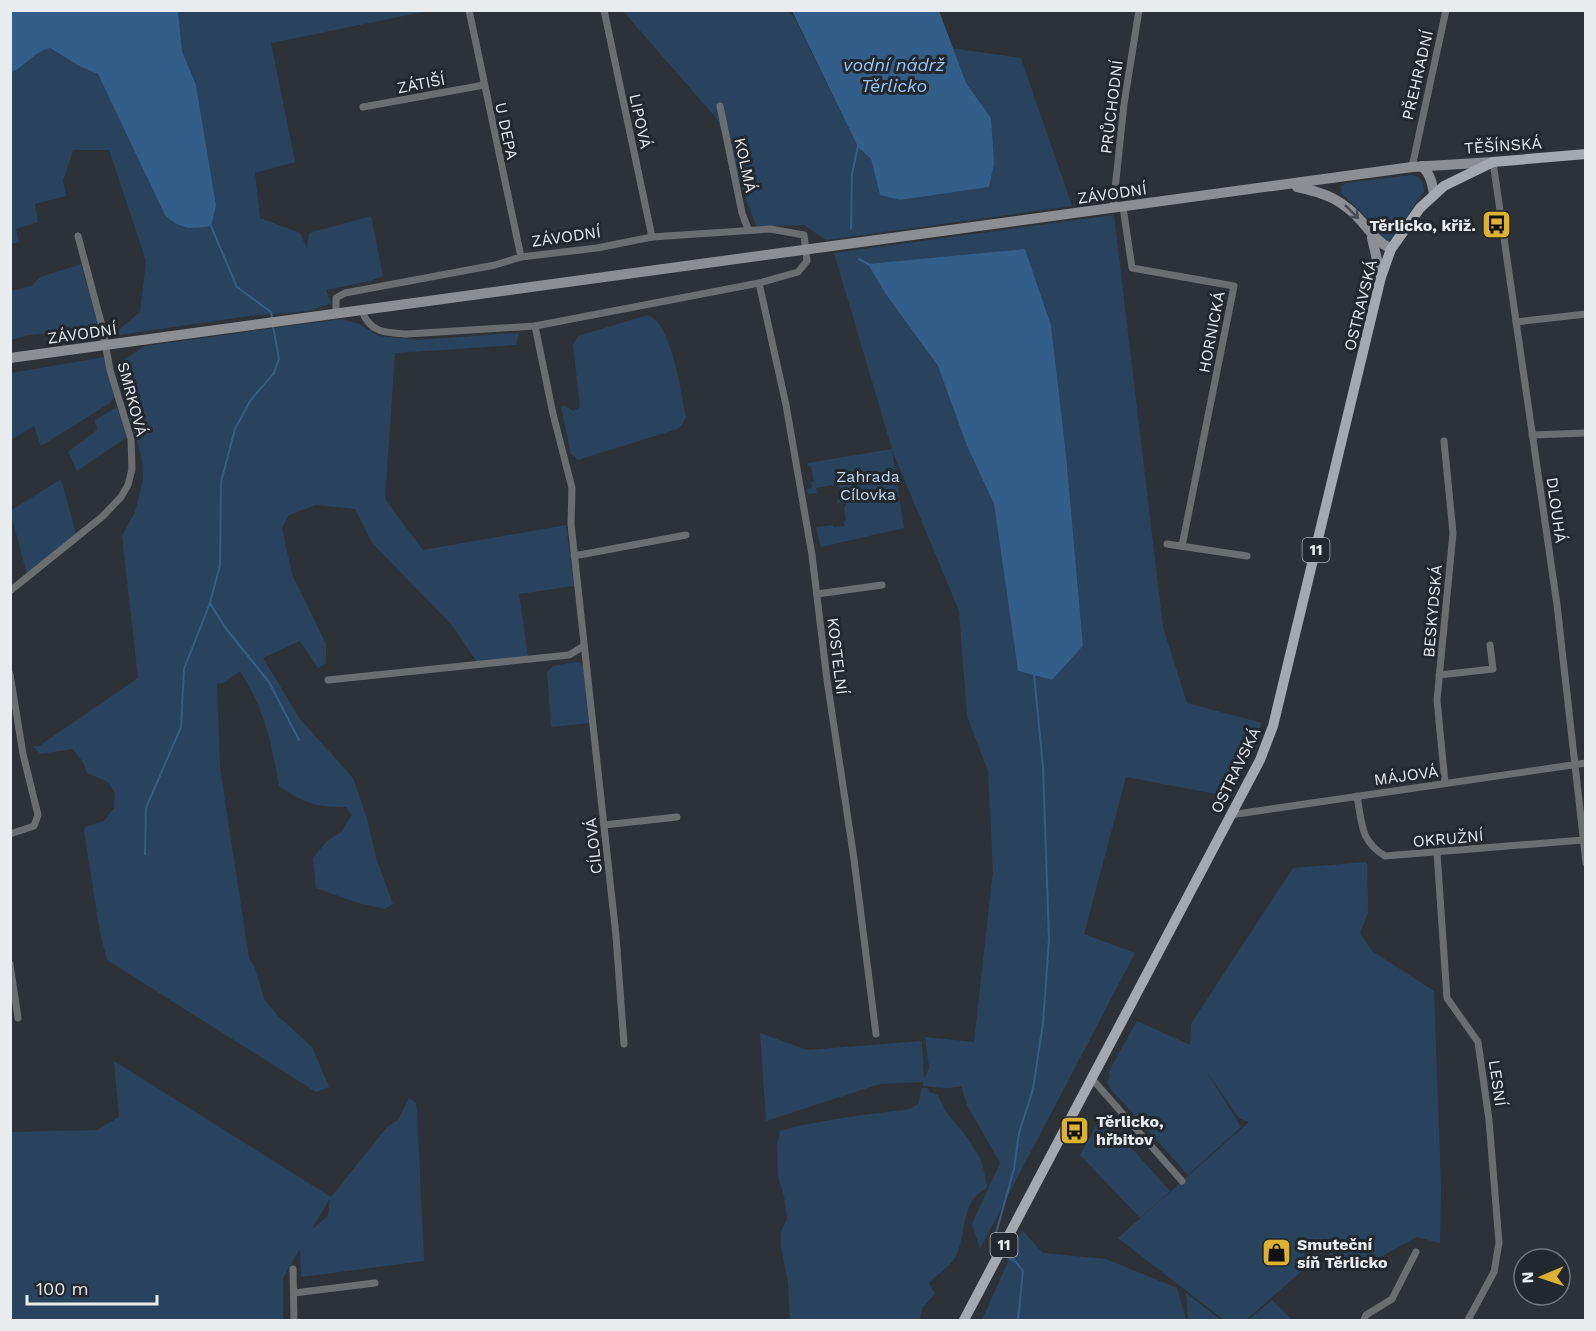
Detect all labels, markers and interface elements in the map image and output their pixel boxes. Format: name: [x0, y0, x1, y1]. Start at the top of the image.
street label: PŘEHRADNÍ: [1398, 28, 1437, 122]
water label: vodní nádrž Těrlicko: [843, 54, 946, 96]
street label: PRŮCHODNÍ: [1096, 59, 1127, 155]
street label: ZÁTIŠÍ: [395, 69, 447, 97]
street label: LIPOVÁ: [625, 92, 656, 151]
street label: U DEPA: [491, 101, 522, 162]
street label: TĚŠÍNSKÁ: [1464, 133, 1543, 158]
street label: KOLMÁ: [730, 136, 761, 195]
street label: ZÁVODNÍ: [1076, 179, 1148, 208]
one-way arrow: [1344, 205, 1359, 220]
bus stop icon: Těrlicko, křiž.: [1481, 209, 1513, 241]
place label: Těrlicko, křiž.: [1369, 216, 1476, 235]
street label: ZÁVODNÍ: [530, 222, 602, 251]
street label: OSTRAVSKÁ: [1340, 257, 1381, 353]
street label: HORNICKÁ: [1194, 289, 1229, 375]
street label: ZÁVODNÍ: [46, 319, 118, 348]
street label: SMRKOVÁ: [113, 360, 152, 439]
park label: Zahrada Cílovka: [836, 467, 900, 504]
street label: DLOUHÁ: [1542, 476, 1571, 545]
road number: 11: [1302, 538, 1330, 562]
street label: BESKYDSKÁ: [1419, 563, 1446, 658]
street label: KOSTELNÍ: [823, 616, 852, 696]
street label: OSTRAVSKÁ: [1206, 724, 1265, 816]
street label: MÁJOVÁ: [1373, 762, 1440, 789]
street label: CÍLOVÁ: [581, 816, 606, 875]
street label: OKRUŽNÍ: [1412, 826, 1484, 851]
street label: LESNÍ: [1485, 1059, 1510, 1108]
place label: Těrlicko, hřbitov: [1096, 1112, 1164, 1149]
bus stop icon: Těrlicko, hřbitov: [1059, 1114, 1091, 1146]
road number: 11: [990, 1233, 1018, 1257]
place label: Smuteční síň Těrlicko: [1297, 1235, 1388, 1272]
shop icon: Smuteční síň Těrlicko: [1260, 1237, 1292, 1269]
north arrow: [1512, 1247, 1572, 1307]
scale bar: [27, 1268, 158, 1306]
text: N: [1518, 1271, 1537, 1284]
text: 100 m: [36, 1278, 89, 1299]

